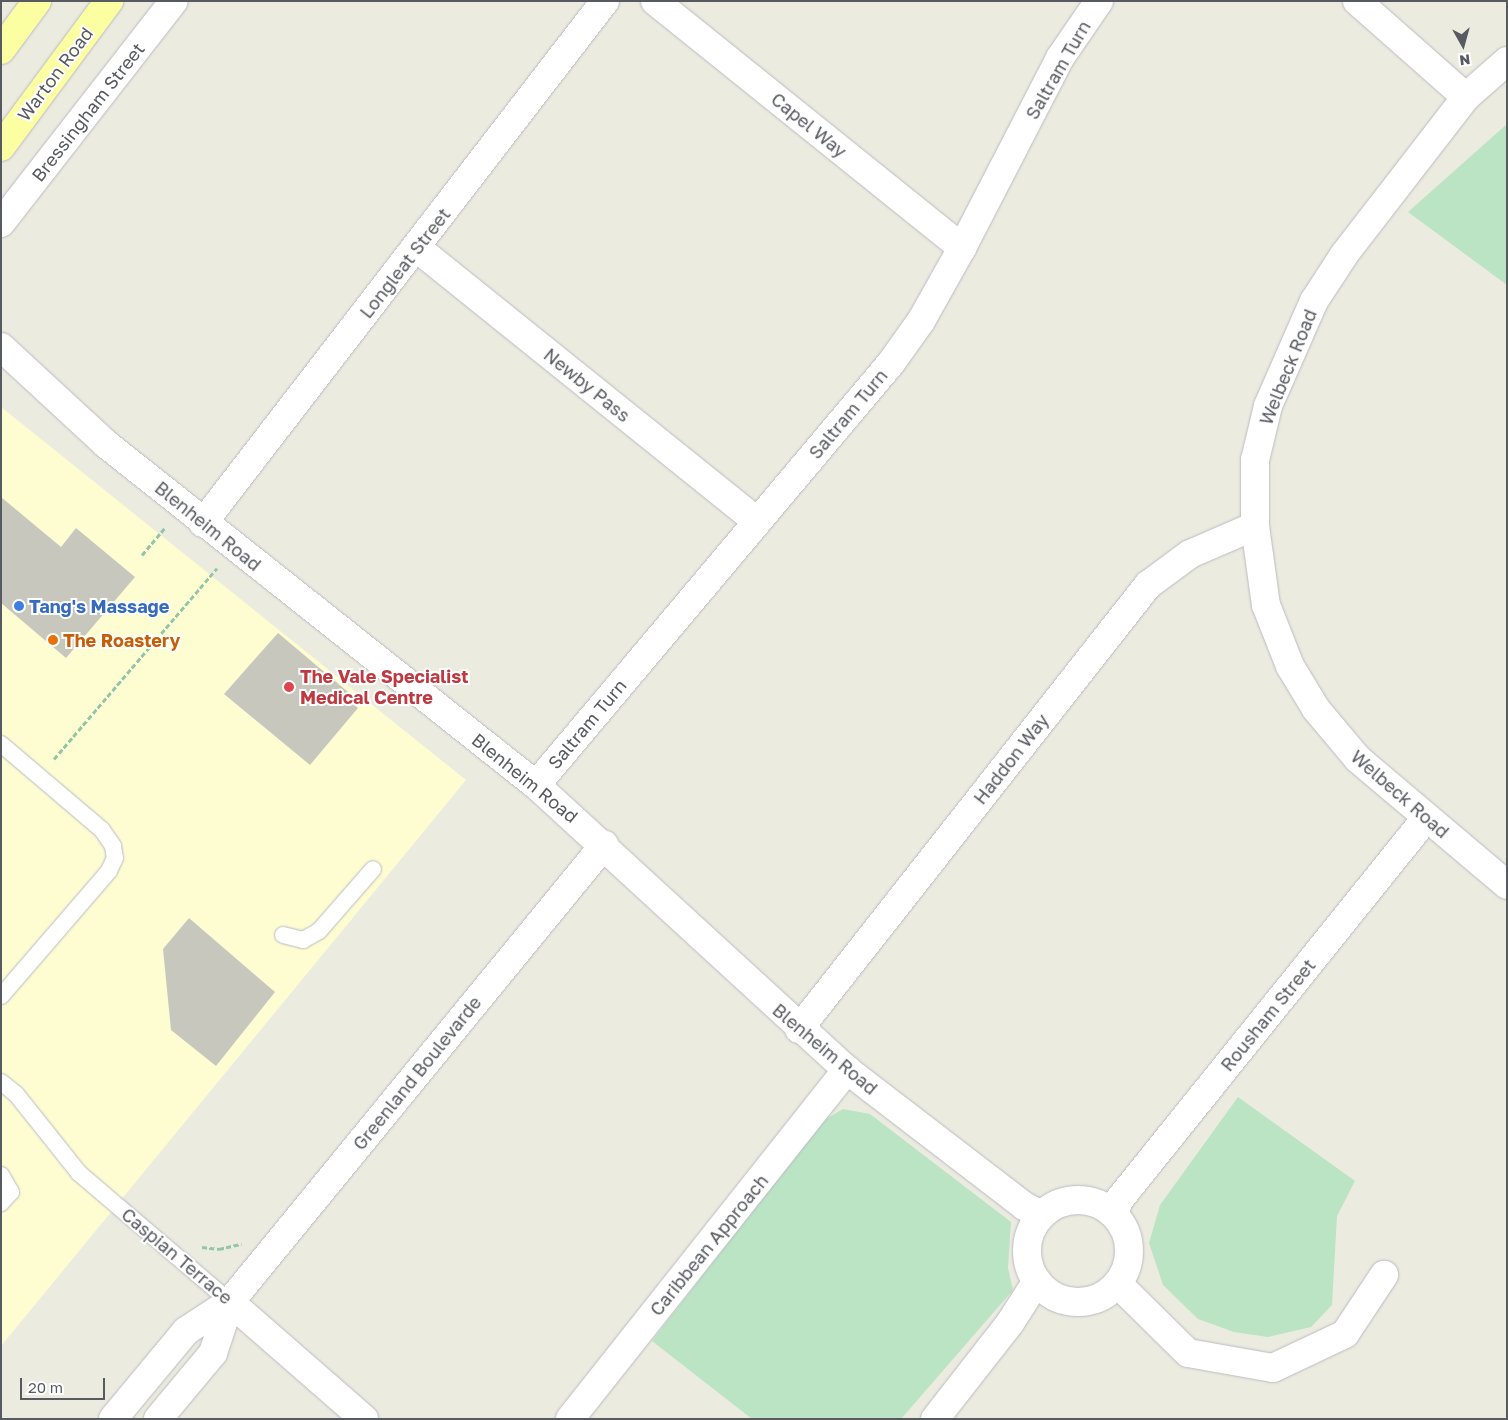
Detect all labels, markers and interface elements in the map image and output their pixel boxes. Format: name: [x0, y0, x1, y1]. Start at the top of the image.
street label: Saltram Turn: [1021, 17, 1095, 123]
north arrow: [1438, 20, 1488, 70]
street label: Warton Road: [13, 23, 97, 125]
street label: Bressingham Street: [27, 38, 149, 186]
text: N: [1459, 51, 1471, 69]
street label: Capel Way: [767, 88, 851, 162]
street label: Longleat Street: [355, 204, 455, 322]
street label: Welbeck Road: [1255, 306, 1321, 428]
street label: Newby Pass: [540, 344, 634, 426]
street label: Saltram Turn: [804, 365, 892, 463]
street label: Blenheim Road: [151, 477, 265, 575]
place label: Tang's Massage: [29, 595, 169, 617]
marker: Tang's Massage: [13, 600, 25, 612]
place label: The Roastery: [63, 629, 180, 651]
marker: The Roastery: [47, 634, 59, 646]
place label: The Vale Specialist Medical Centre: [300, 666, 468, 709]
street label: Saltram Turn: [543, 675, 631, 773]
marker: The Vale Specialist Medical Centre: [282, 680, 296, 694]
street label: Haddon Way: [969, 709, 1053, 809]
street label: Blenheim Road: [468, 729, 582, 827]
street label: Welbeck Road: [1347, 746, 1453, 842]
street label: Rousham Street: [1216, 954, 1320, 1076]
street label: Greenland Boulevarde: [348, 992, 486, 1154]
street label: Blenheim Road: [768, 999, 882, 1099]
street label: Caribbean Approach: [645, 1170, 773, 1320]
street label: Caspian Terrace: [117, 1203, 237, 1309]
scale bar: [22, 1368, 108, 1400]
text: 20 m: [28, 1378, 63, 1396]

